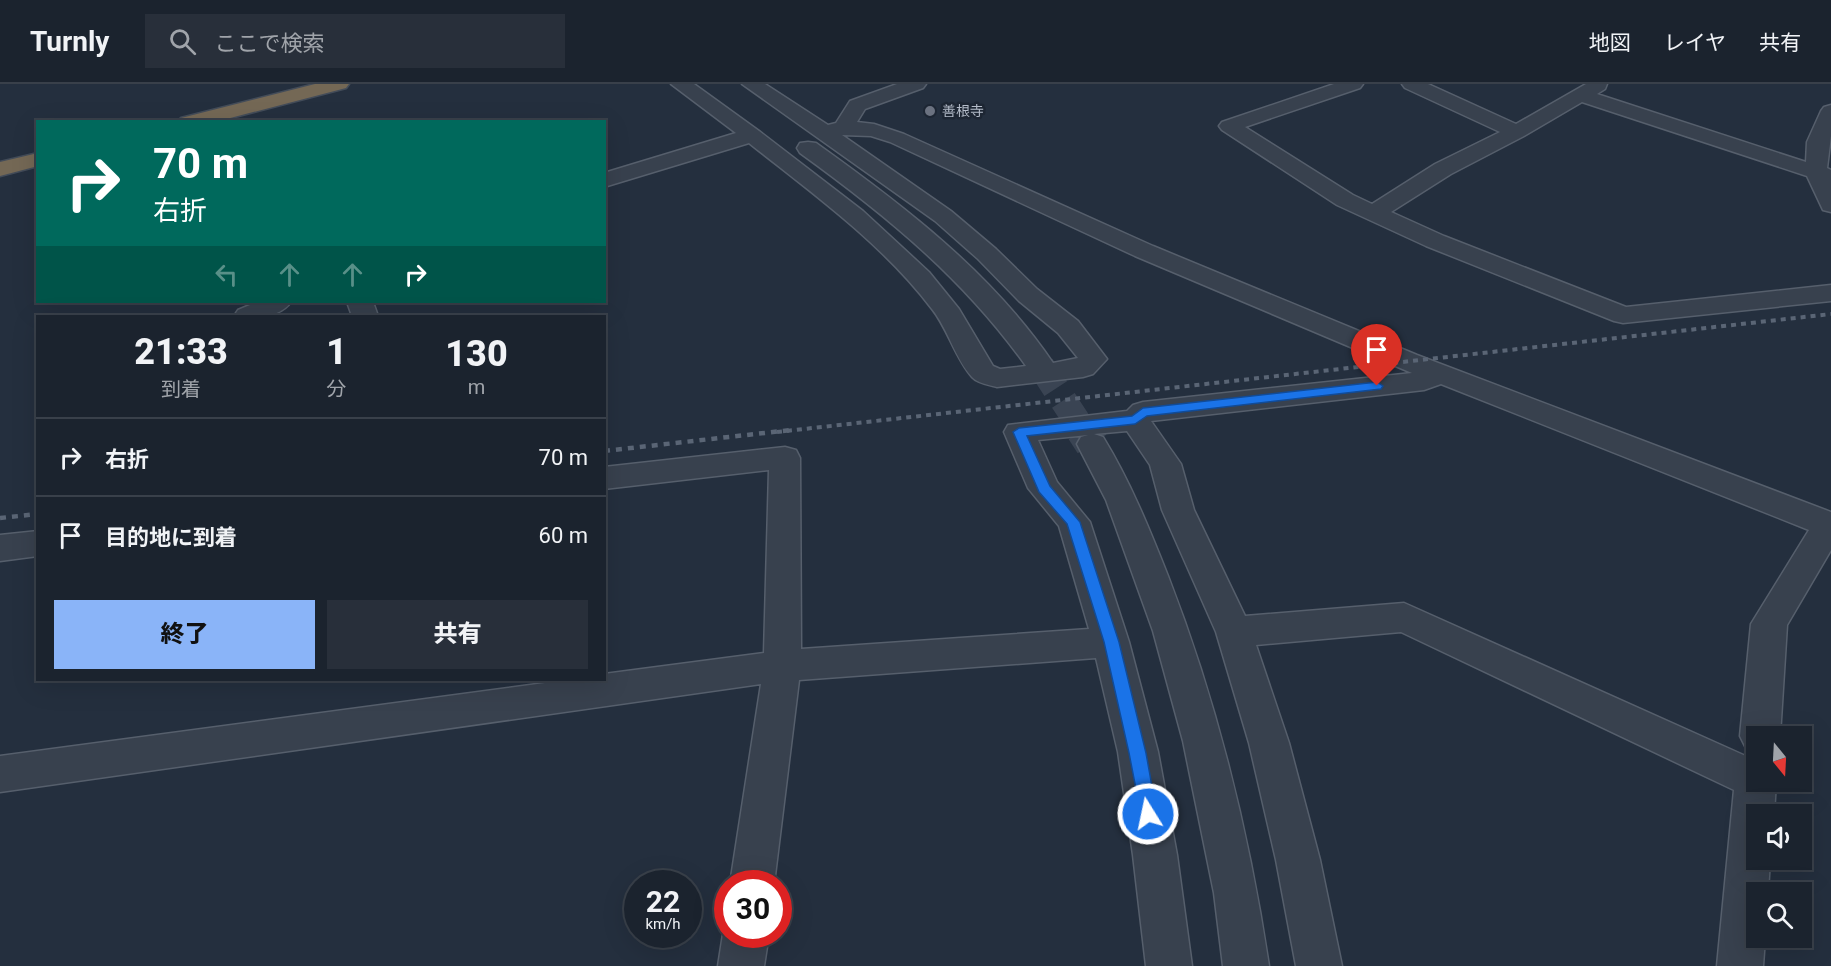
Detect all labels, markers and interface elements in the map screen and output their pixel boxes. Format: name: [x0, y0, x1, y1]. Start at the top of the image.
search box: [145, 14, 565, 68]
text: Turnly: [30, 25, 109, 58]
icon: search: [166, 25, 199, 58]
text: ここで検索: [214, 31, 324, 56]
text: 地図: [1589, 31, 1631, 55]
text: レイヤ: [1664, 31, 1726, 55]
text: 共有: [1759, 31, 1801, 55]
place label: 善根寺: [942, 103, 984, 119]
marker: 善根寺: [923, 104, 937, 118]
text: 70 m: [153, 139, 248, 188]
icon: right: [54, 144, 132, 222]
text: 右折: [153, 195, 207, 227]
icon: left: [210, 258, 243, 291]
icon: ahead: [273, 258, 306, 291]
icon: ahead: [336, 258, 369, 291]
icon: right: [399, 258, 432, 291]
pin: [1351, 324, 1402, 386]
text: 21:33: [134, 331, 228, 373]
text: 1: [326, 331, 347, 373]
text: 130: [445, 333, 508, 375]
icon: arrive: [1360, 333, 1393, 366]
text: m: [468, 375, 485, 399]
text: 到着: [161, 377, 201, 401]
text: 分: [327, 377, 347, 401]
icon: right: [54, 441, 87, 474]
text: 70 m: [539, 445, 588, 470]
text: 右折: [105, 447, 149, 472]
icon: arrive: [54, 519, 87, 552]
text: 60 m: [539, 523, 588, 548]
text: 目的地に到着: [105, 525, 237, 550]
button: 終了: [54, 600, 315, 669]
button: 共有: [327, 600, 588, 669]
north arrow: [1746, 726, 1812, 792]
map controls: [1746, 726, 1812, 948]
position arrow: [1116, 782, 1180, 846]
button: sound: [1746, 804, 1812, 870]
speed limit sign: 30: [714, 870, 792, 948]
button: search: [1746, 882, 1812, 948]
text: 22: [646, 884, 680, 919]
text: km/h: [645, 915, 681, 933]

